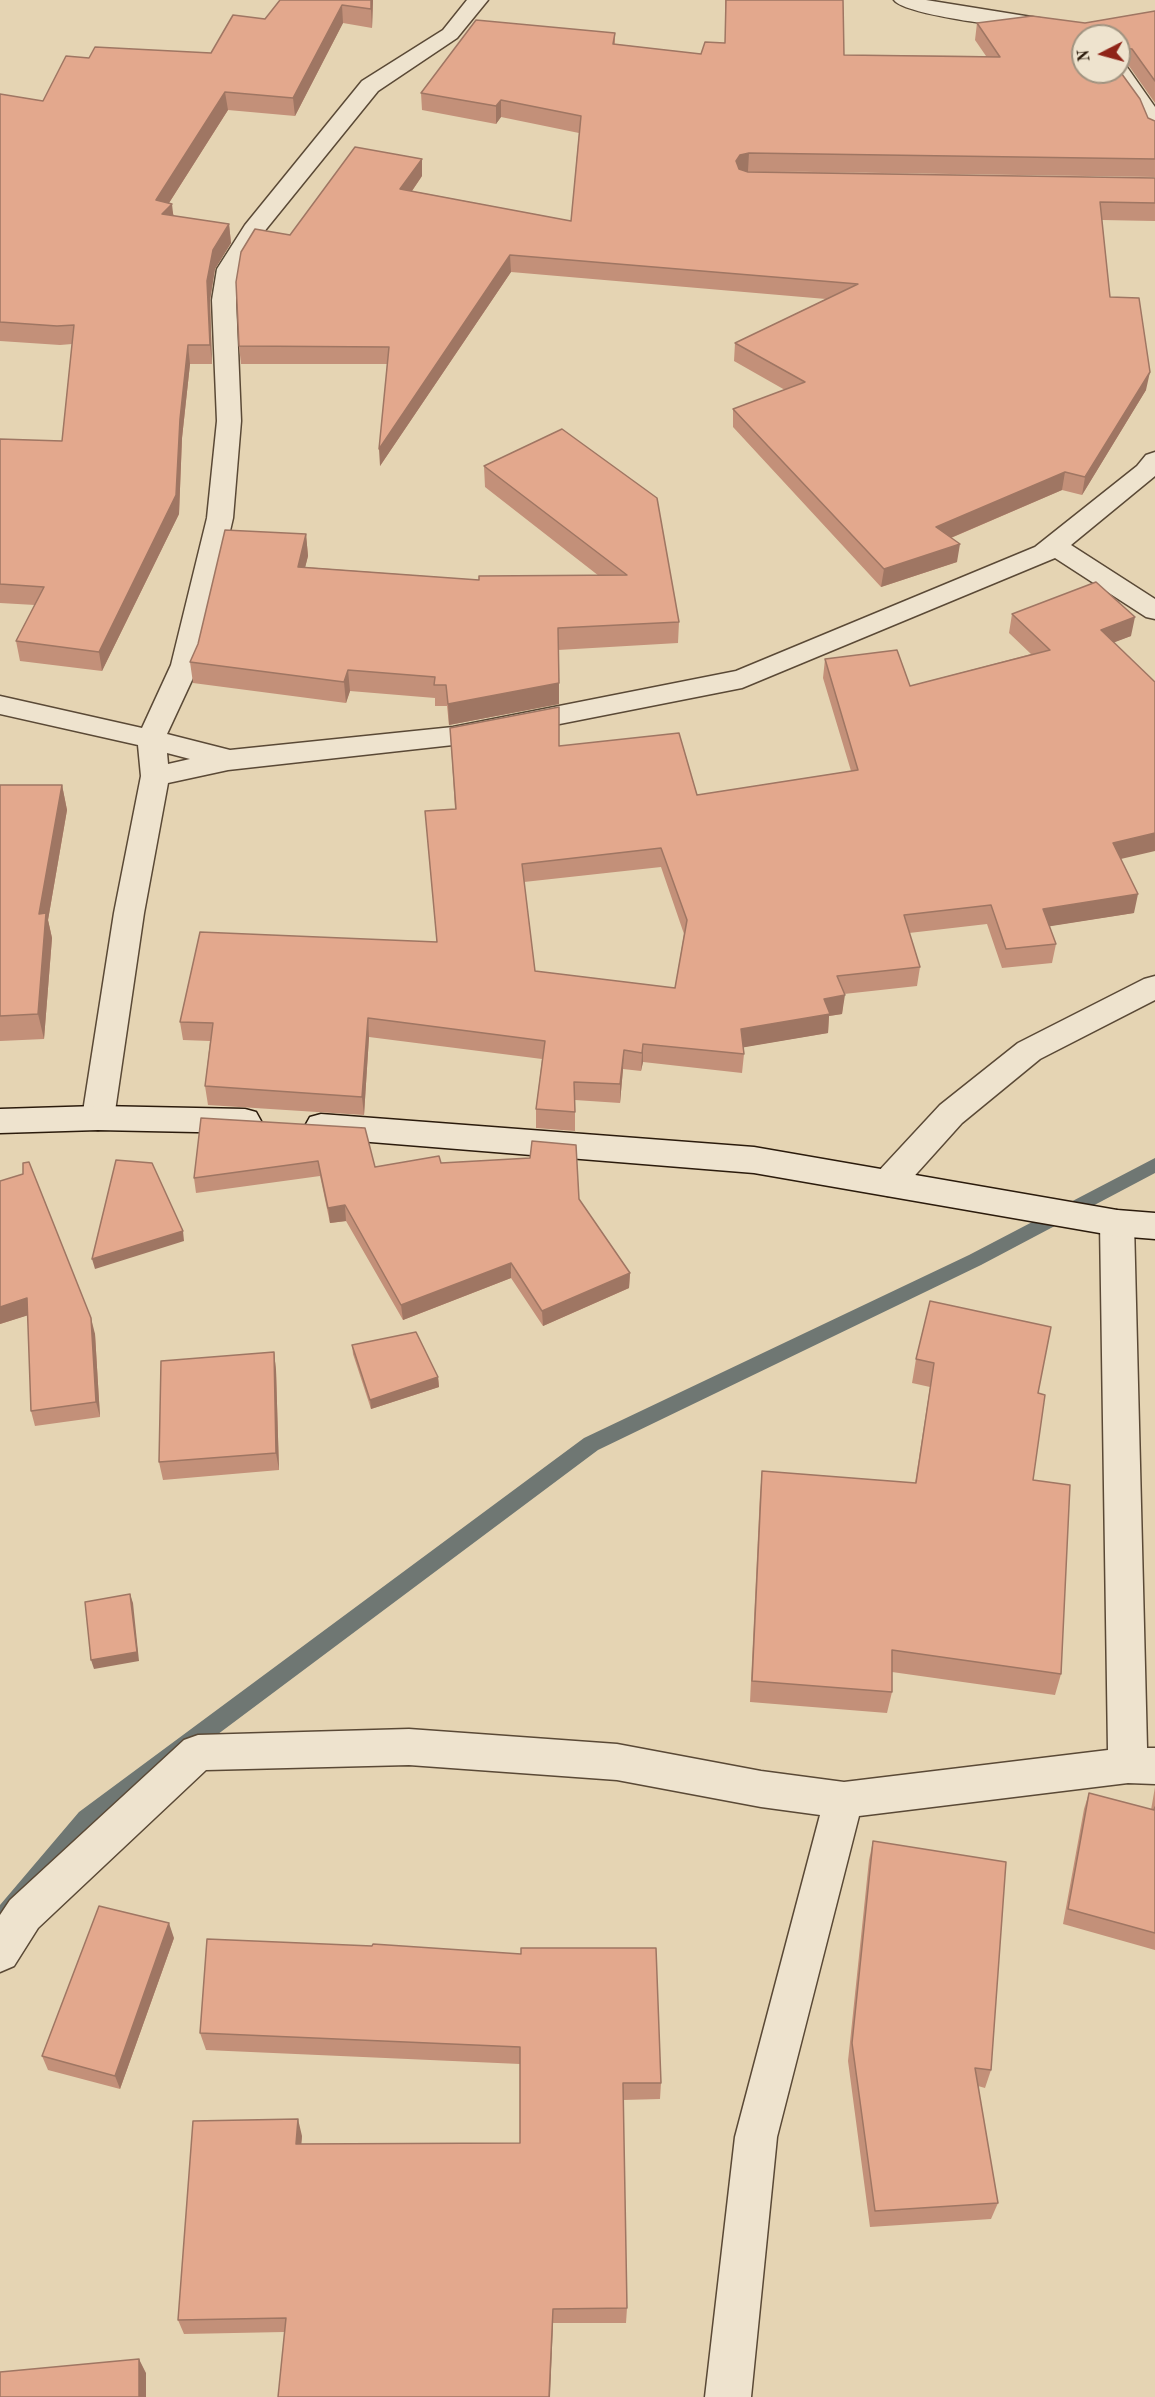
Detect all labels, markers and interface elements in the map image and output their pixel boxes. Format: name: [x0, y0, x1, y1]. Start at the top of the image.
north arrow: [1071, 24, 1131, 84]
text: N: [1076, 49, 1094, 63]

